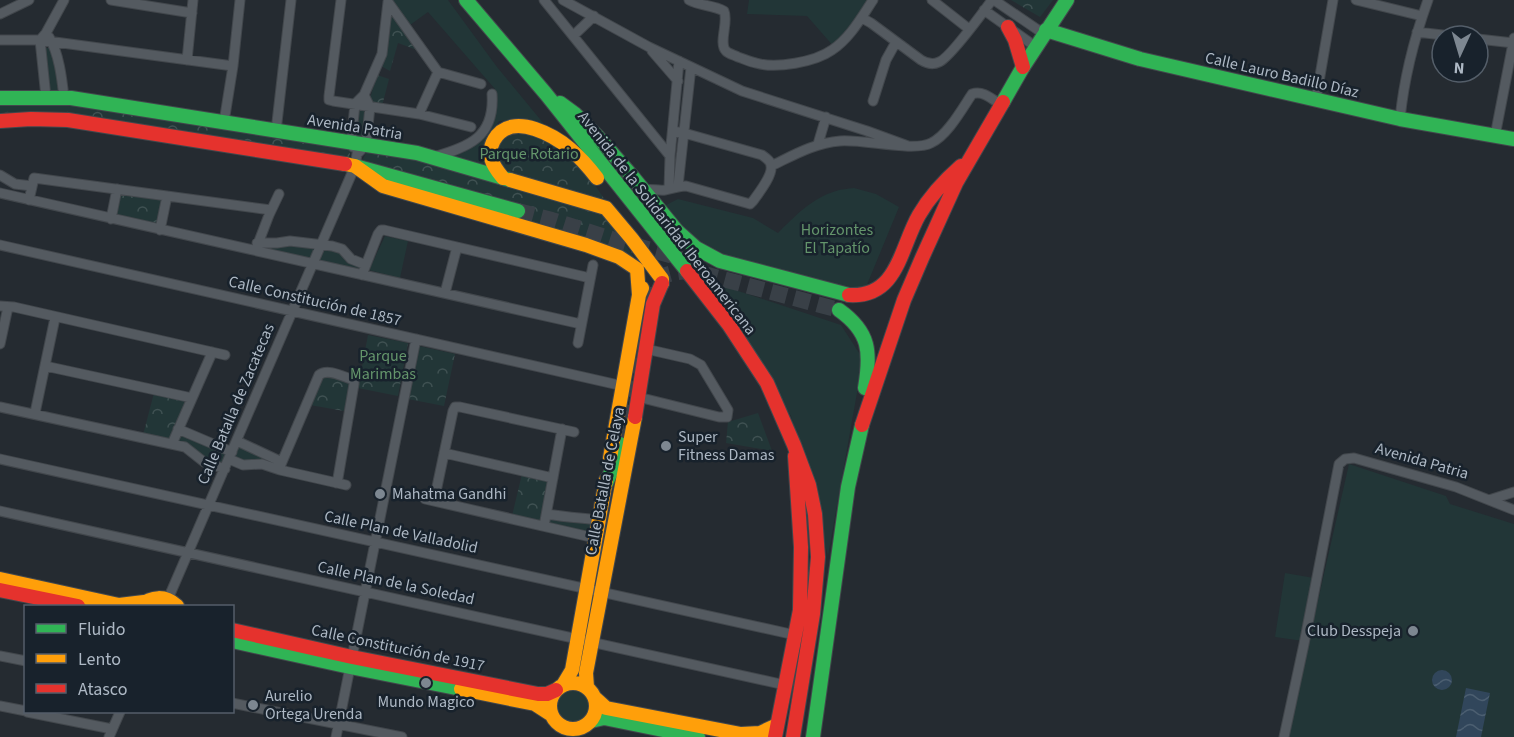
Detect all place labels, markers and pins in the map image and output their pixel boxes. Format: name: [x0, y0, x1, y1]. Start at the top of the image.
place label: Super Fitness Damas: [678, 426, 775, 466]
marker: Super Fitness Damas: [659, 439, 673, 453]
place label: Mahatma Gandhi: [392, 483, 506, 505]
marker: Mahatma Gandhi: [373, 487, 387, 501]
place label: Club Desspeja: [1307, 620, 1401, 642]
marker: Club Desspeja: [1406, 624, 1420, 638]
marker: Mundo Magico: [419, 676, 433, 690]
place label: Aurelio Ortega Urenda: [265, 685, 363, 725]
place label: Mundo Magico: [377, 691, 475, 713]
marker: Aurelio Ortega Urenda: [246, 698, 260, 712]

